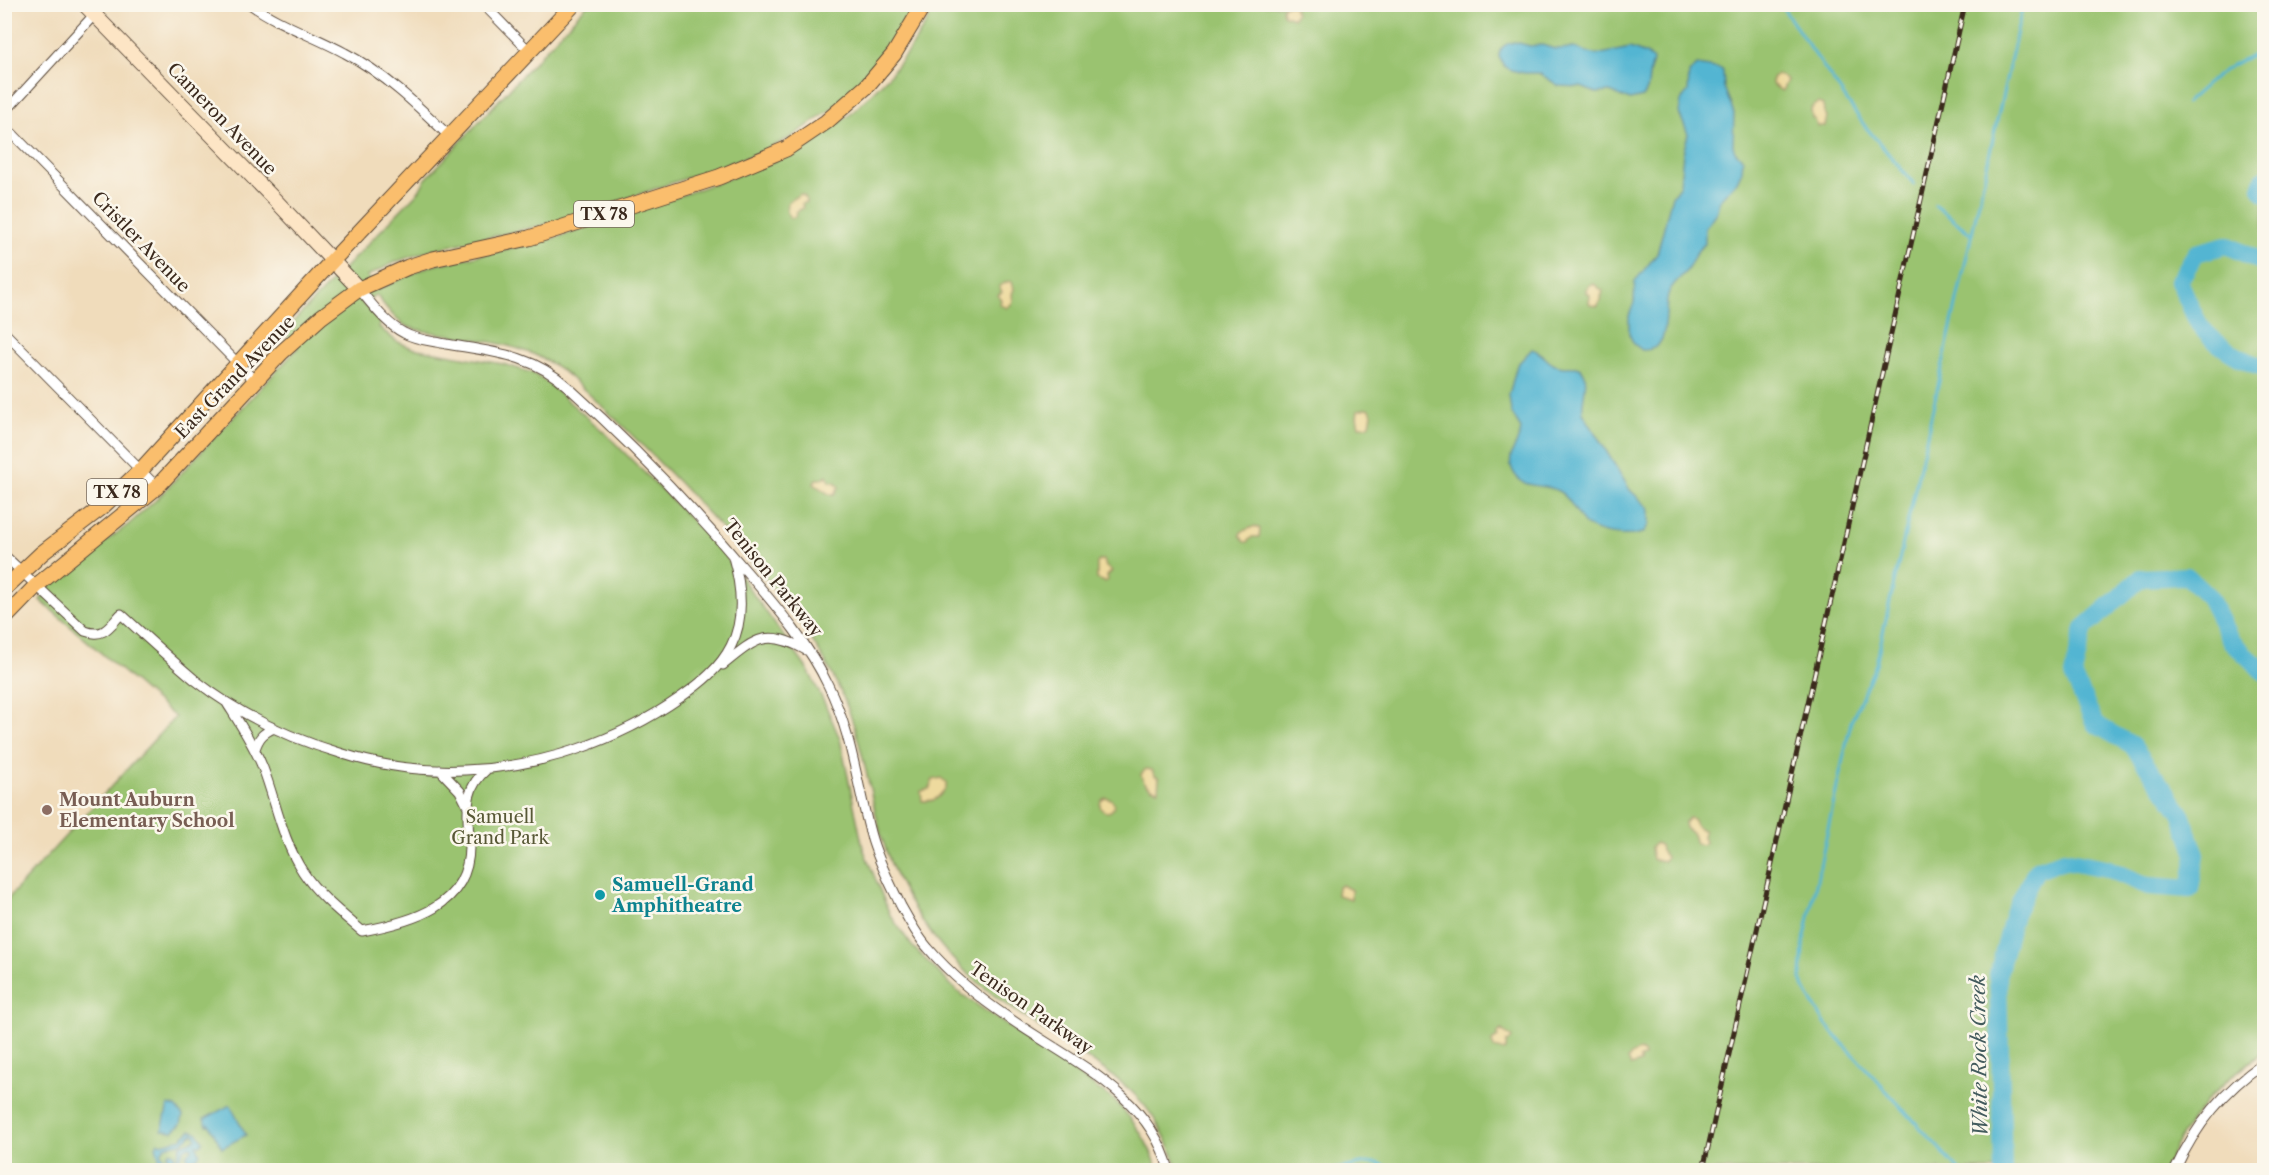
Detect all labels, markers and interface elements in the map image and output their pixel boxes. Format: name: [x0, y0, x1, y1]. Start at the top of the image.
street label: Cameron Avenue: [163, 58, 281, 180]
street label: Cristler Avenue: [87, 187, 195, 297]
road number: TX 78: [574, 201, 634, 227]
street label: East Grand Avenue: [171, 311, 299, 443]
road number: TX 78: [87, 479, 147, 505]
street label: Tenison Parkway: [719, 514, 828, 642]
place label: Mount Auburn Elementary School: [59, 789, 235, 832]
marker: Mount Auburn Elementary School: [40, 803, 54, 817]
park label: Samuell Grand Park: [451, 806, 550, 849]
place label: Samuell-Grand Amphitheatre: [611, 874, 754, 917]
marker: Samuell-Grand Amphitheatre: [593, 888, 607, 902]
street label: Tenison Parkway: [965, 957, 1098, 1059]
water label: White Rock Creek: [1966, 974, 1992, 1137]

